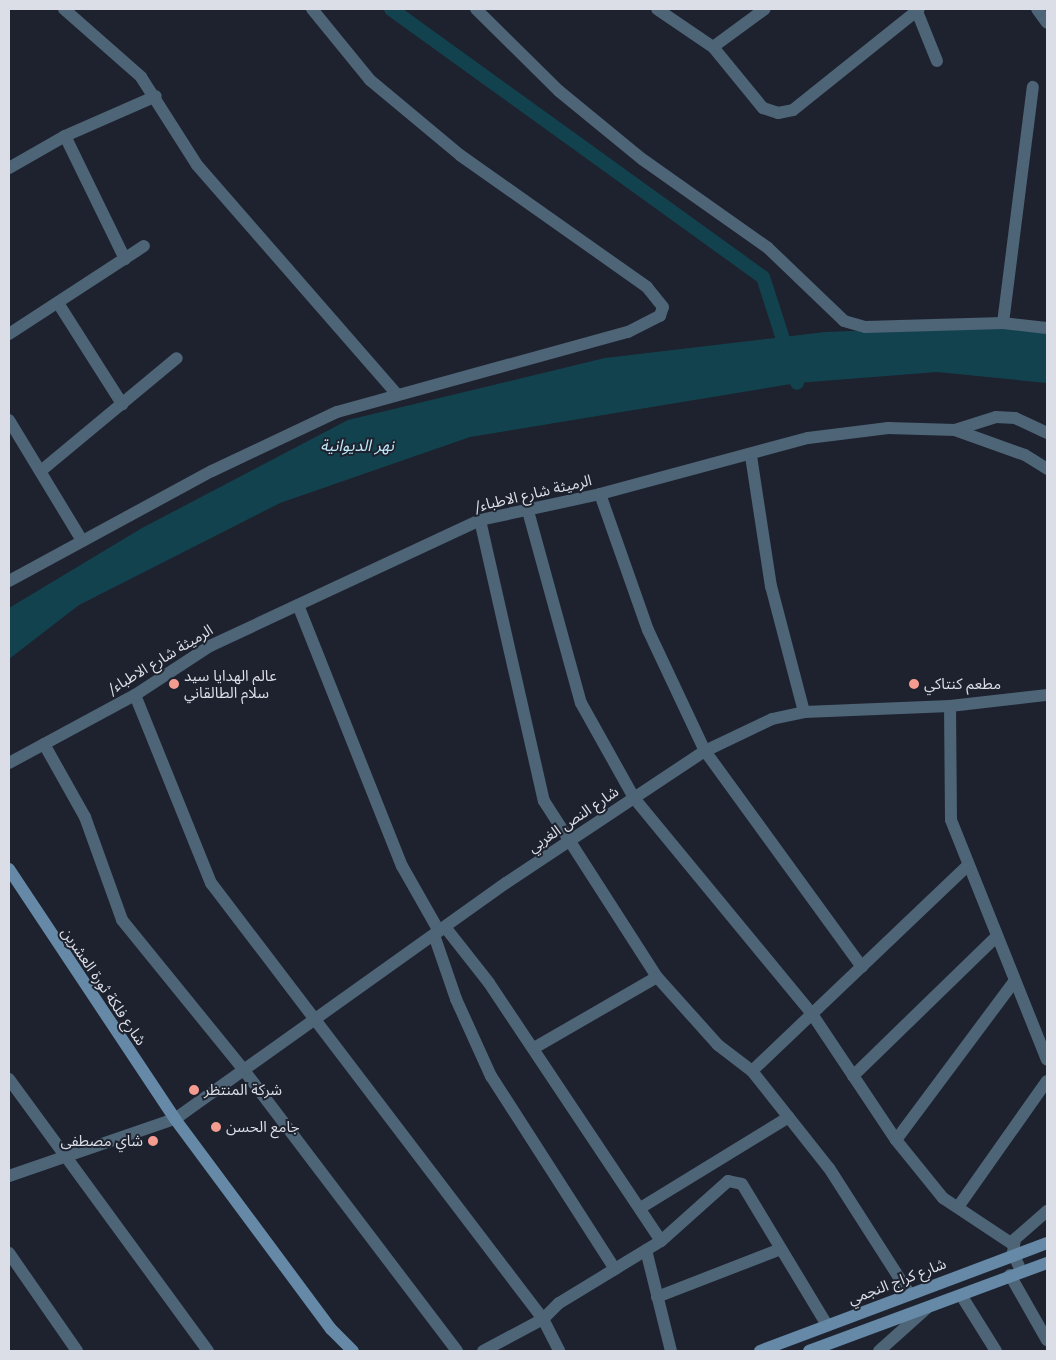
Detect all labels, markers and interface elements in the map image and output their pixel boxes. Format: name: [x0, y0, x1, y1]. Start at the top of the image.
water label: نهر الديوانية: [320, 436, 394, 456]
street label: /الرميثة شارع الاطباء: [473, 471, 593, 515]
street label: /الرميثة شارع الاطباء: [104, 620, 216, 698]
place label: عالم الهدايا سيد سلام الطالقاني: [184, 666, 277, 701]
place label: مطعم كنتاكي: [924, 675, 1001, 693]
marker: عالم الهدايا سيد سلام الطالقاني: [168, 678, 180, 690]
marker: مطعم كنتاكي: [908, 678, 920, 690]
street label: شارع النص الغربي: [524, 782, 622, 856]
street label: شارع فلكة ثورة العشرين: [58, 924, 150, 1048]
place label: شركة المنتظر: [204, 1081, 282, 1099]
marker: شركة المنتظر: [188, 1084, 200, 1096]
place label: جامع الحسن: [226, 1118, 300, 1136]
marker: جامع الحسن: [210, 1121, 222, 1133]
place label: شاي مصطفى: [60, 1132, 143, 1150]
marker: شاي مصطفى: [147, 1135, 159, 1147]
street label: شارع كراج النجمي: [845, 1254, 949, 1308]

